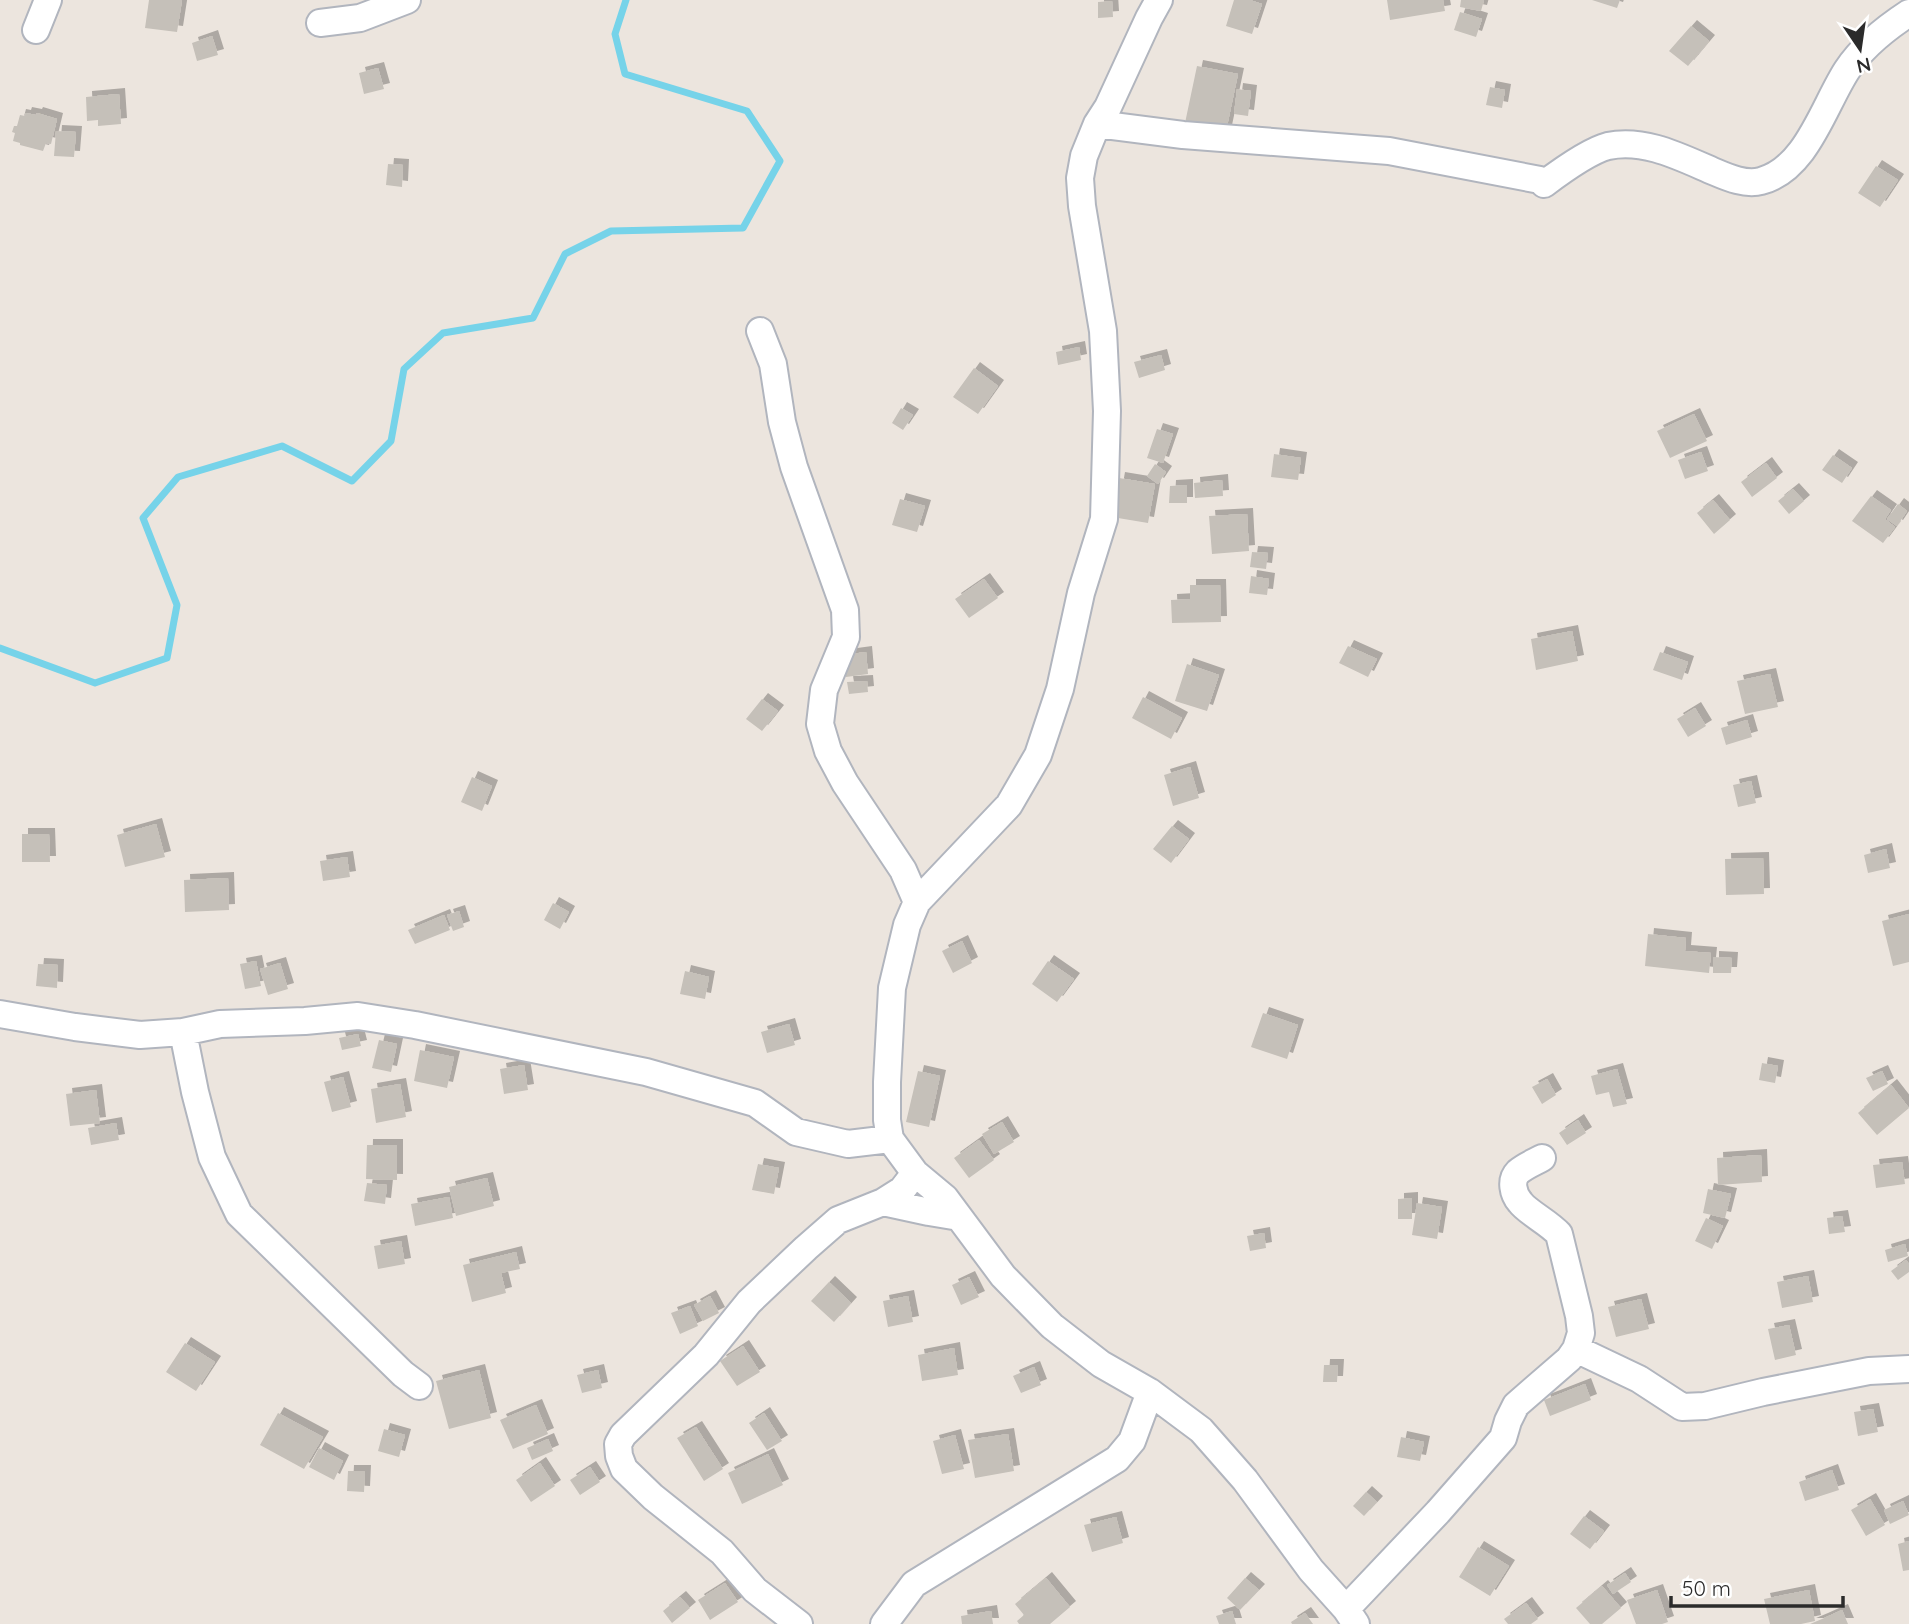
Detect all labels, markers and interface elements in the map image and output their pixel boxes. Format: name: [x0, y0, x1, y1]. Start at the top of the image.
north arrow: [1825, 14, 1895, 84]
text: N: [1854, 52, 1873, 79]
scale bar: [1671, 1564, 1842, 1608]
text: 50 m: [1682, 1575, 1731, 1601]

